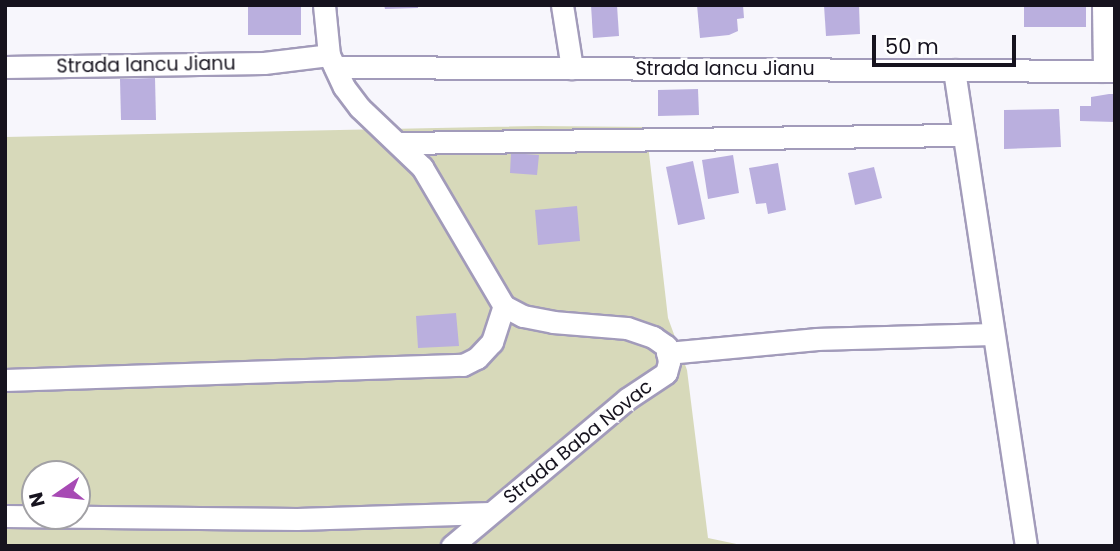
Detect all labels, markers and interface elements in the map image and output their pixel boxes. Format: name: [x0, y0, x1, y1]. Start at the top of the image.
scale bar: [875, 21, 1018, 65]
text: 50 m: [885, 32, 939, 61]
street label: Strada Iancu Jianu: [56, 52, 236, 78]
street label: Strada Iancu Jianu: [635, 58, 815, 80]
street label: Strada Baba Novac: [499, 375, 657, 509]
north arrow: [21, 460, 91, 530]
text: N: [22, 490, 52, 510]

